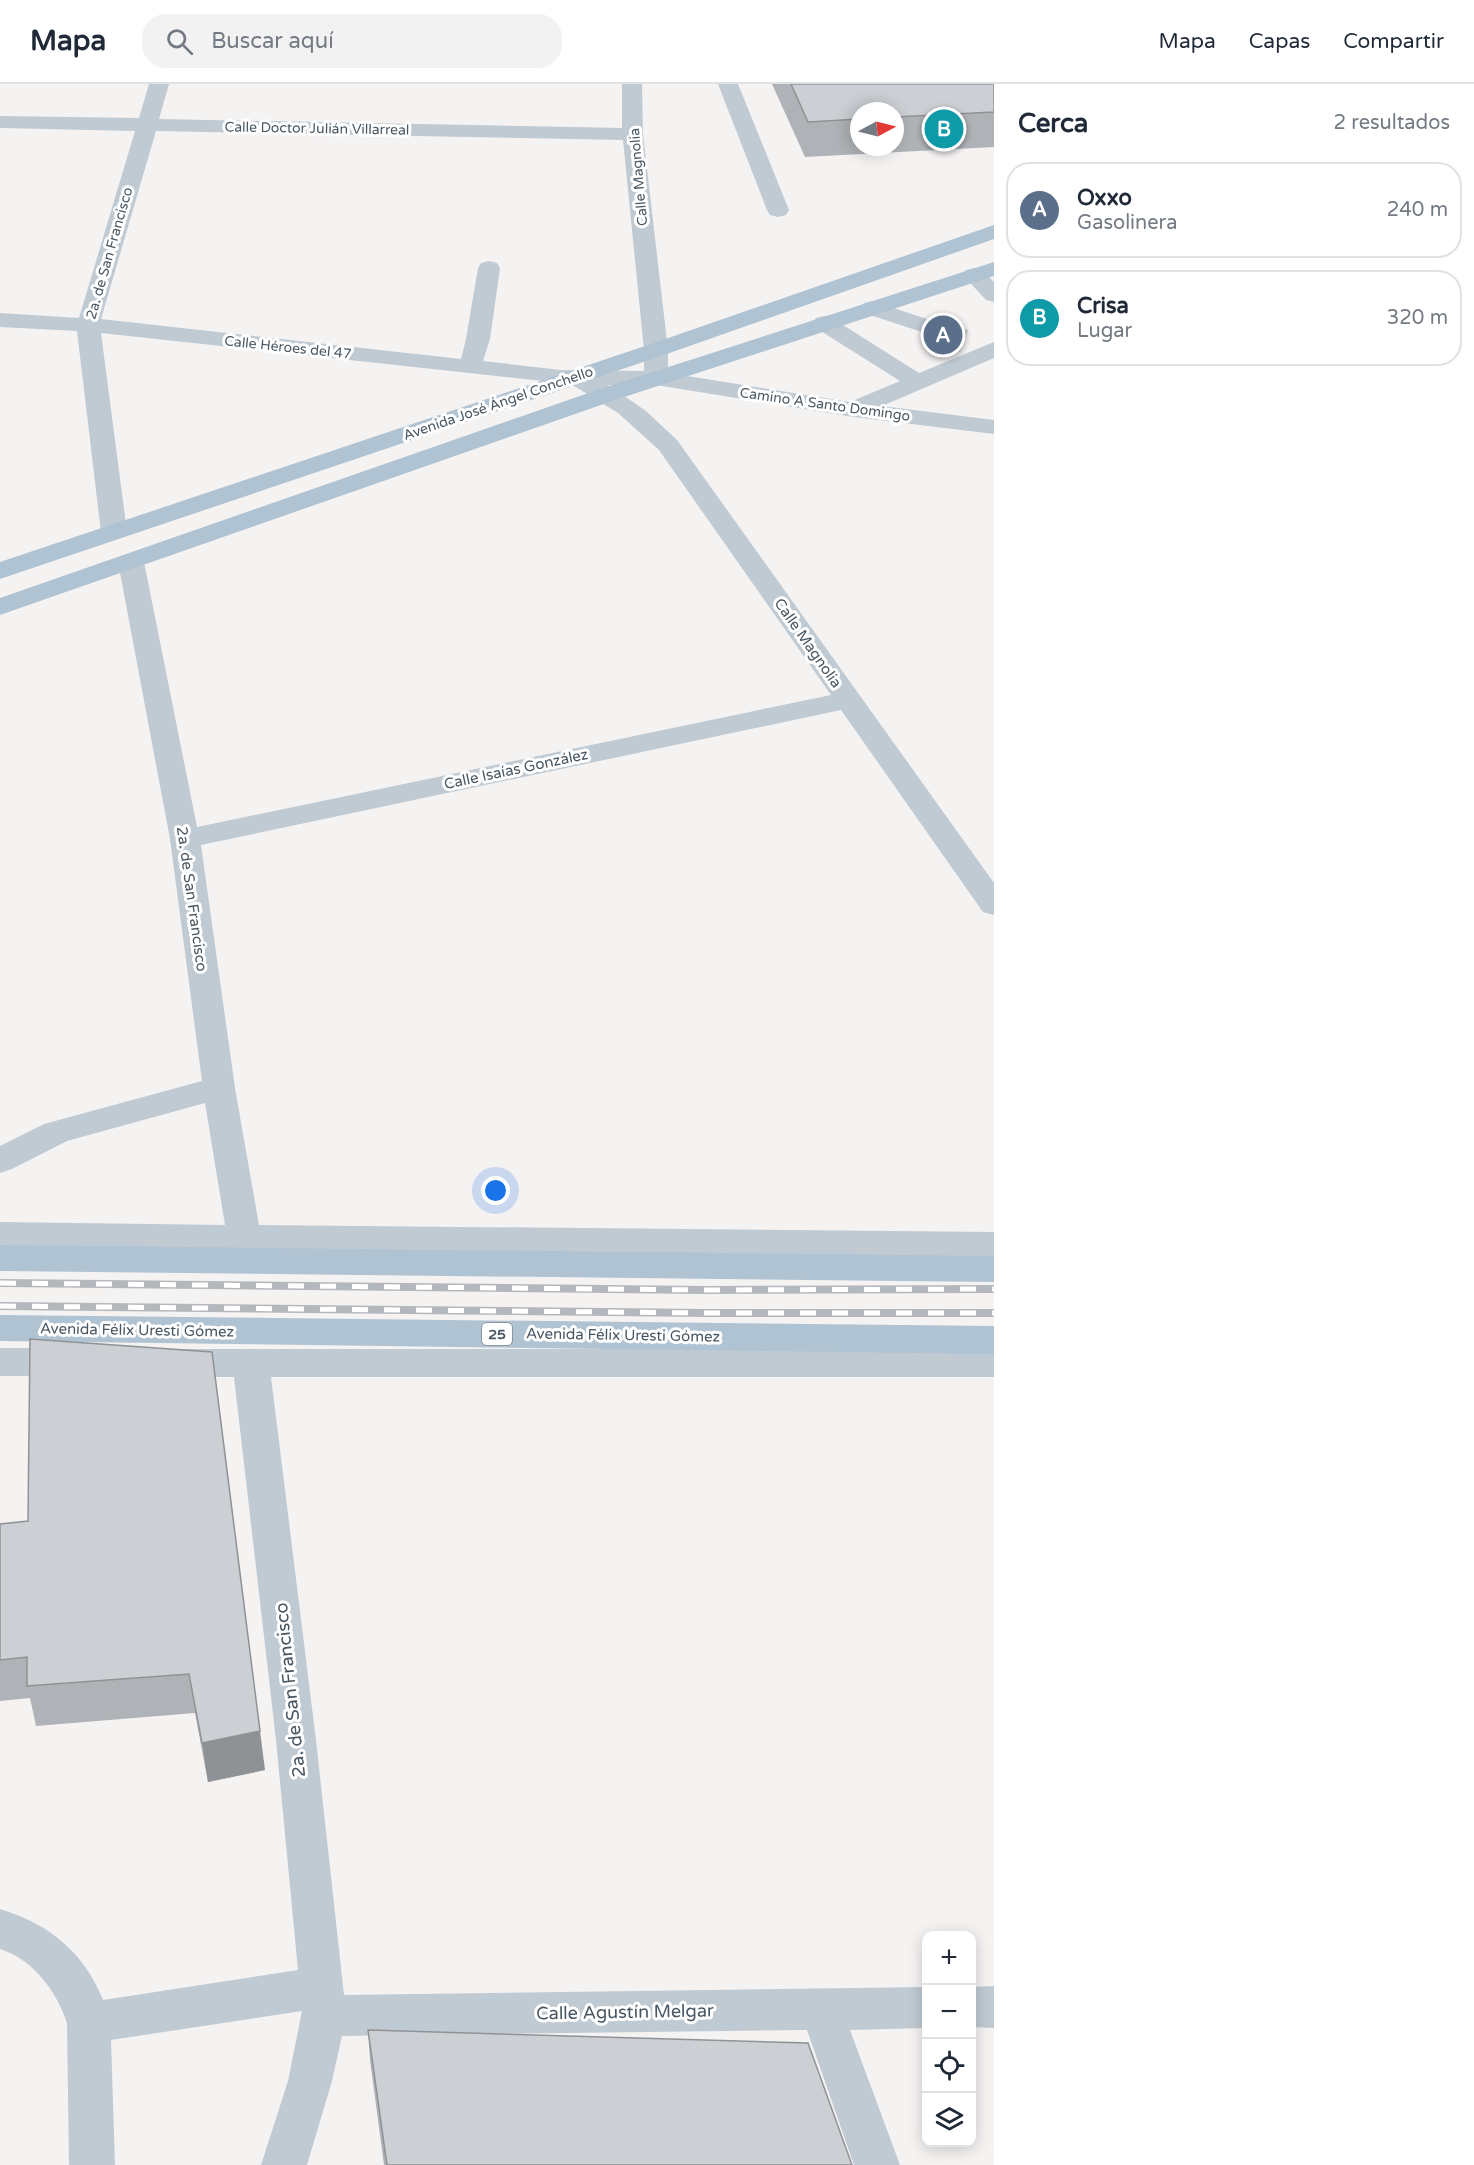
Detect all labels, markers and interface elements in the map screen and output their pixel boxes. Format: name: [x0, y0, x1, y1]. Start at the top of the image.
search box: [142, 14, 562, 68]
text: Mapa: [30, 24, 106, 58]
icon: search: [163, 25, 196, 58]
text: Buscar aquí: [211, 28, 334, 54]
text: Mapa: [1159, 29, 1216, 54]
text: Capas: [1249, 29, 1310, 54]
text: Compartir: [1343, 29, 1444, 54]
north arrow: [850, 102, 904, 156]
pin: B: [924, 106, 964, 152]
text: Cerca: [1018, 108, 1088, 139]
text: 2 resultados: [1334, 111, 1450, 135]
street label: Calle Doctor Julián Villarreal: [224, 118, 410, 139]
street label: Calle Magnolia: [626, 127, 651, 227]
street label: 2a. de San Francisco: [82, 185, 136, 321]
text: Oxxo: [1077, 185, 1132, 211]
text: A: [1032, 198, 1047, 222]
text: 240 m: [1387, 198, 1448, 222]
text: Gasolinera: [1077, 211, 1178, 235]
text: Crisa: [1077, 293, 1129, 319]
text: B: [1033, 306, 1046, 330]
text: 320 m: [1387, 306, 1448, 330]
pin: A: [924, 312, 962, 358]
text: Lugar: [1077, 319, 1132, 343]
street label: Calle Héroes del 47: [223, 332, 352, 363]
street label: Avenida José Ángel Conchello: [401, 363, 595, 444]
street label: Camino A Santo Domingo: [739, 384, 911, 425]
street label: Calle Magnolia: [770, 595, 846, 691]
street label: Calle Isaías González: [442, 745, 590, 793]
street label: 2a. de San Francisco: [173, 825, 211, 973]
your location: [481, 1176, 510, 1205]
street label: Avenida Félix Uresti Gómez: [40, 1319, 234, 1341]
road number: 25: [482, 1323, 512, 1345]
street label: Avenida Félix Uresti Gómez: [526, 1324, 720, 1346]
street label: 2a. de San Francisco: [270, 1602, 310, 1778]
map controls: [922, 1931, 976, 2147]
button: +: [922, 1931, 976, 1985]
button: −: [922, 1985, 976, 2039]
street label: Calle Agustín Melgar: [536, 1999, 714, 2025]
button: locate: [922, 2039, 976, 2093]
button: layers: [922, 2093, 976, 2147]

